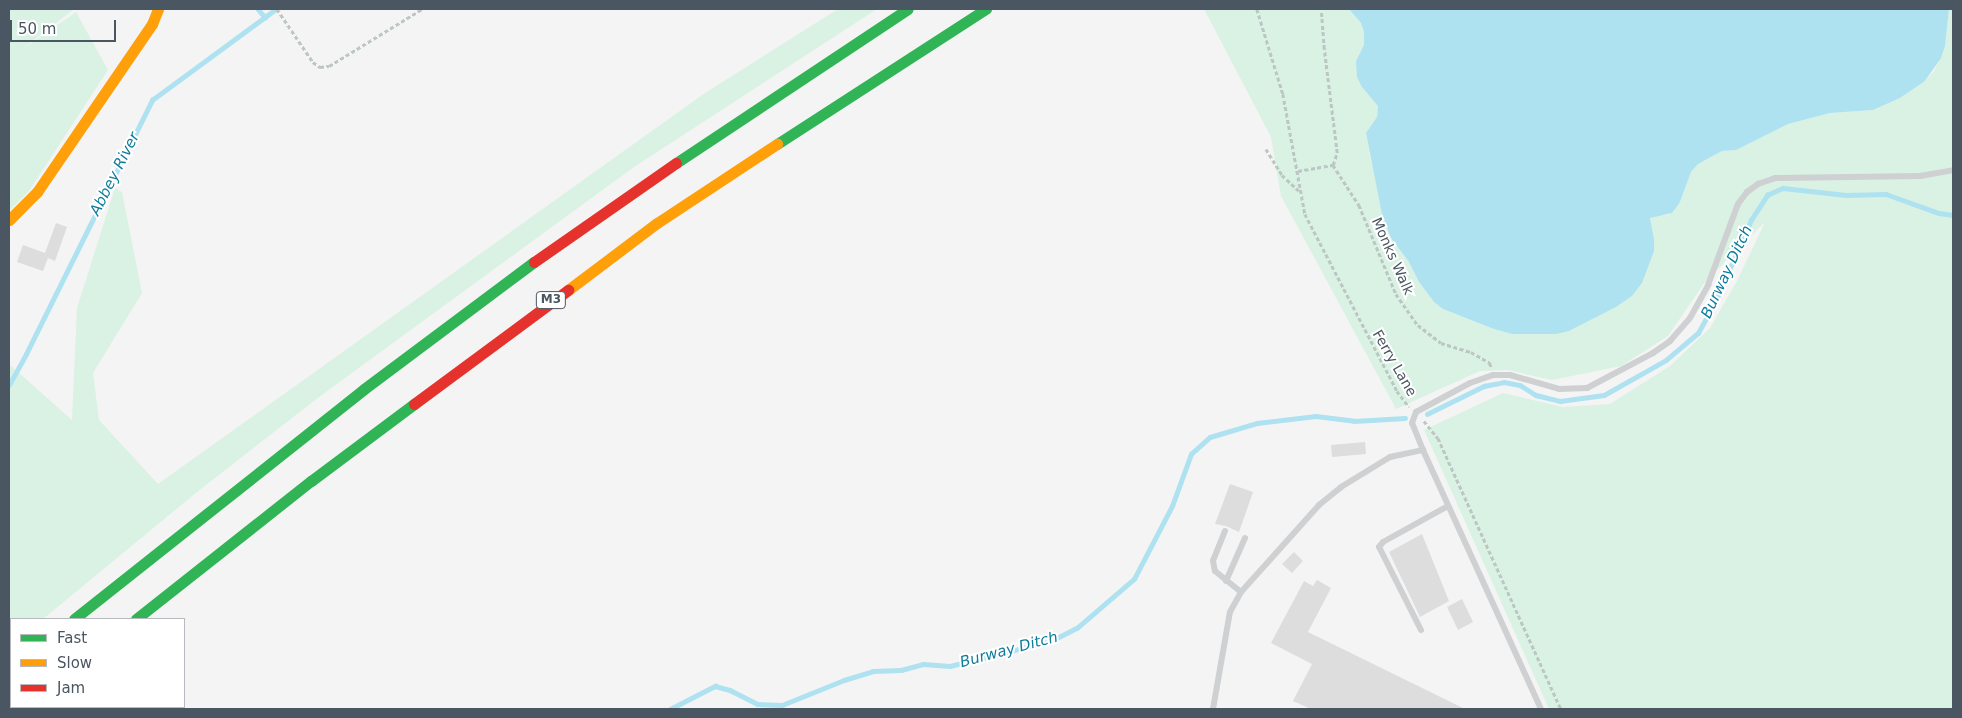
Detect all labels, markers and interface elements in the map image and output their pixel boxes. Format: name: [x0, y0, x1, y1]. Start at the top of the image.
scale bar: [12, 10, 119, 42]
text: 50 m: [18, 20, 56, 38]
water label: Abbey River: [86, 129, 144, 219]
street label: Monks Walk: [1368, 215, 1418, 297]
water label: Burway Ditch: [1698, 223, 1756, 321]
road number: M3: [535, 290, 567, 310]
street label: Ferry Lane: [1369, 327, 1421, 399]
legend: [10, 618, 185, 708]
water label: Burway Ditch: [958, 628, 1060, 672]
text: Fast: [57, 629, 87, 647]
text: Slow: [57, 654, 92, 672]
text: Jam: [57, 679, 85, 697]

